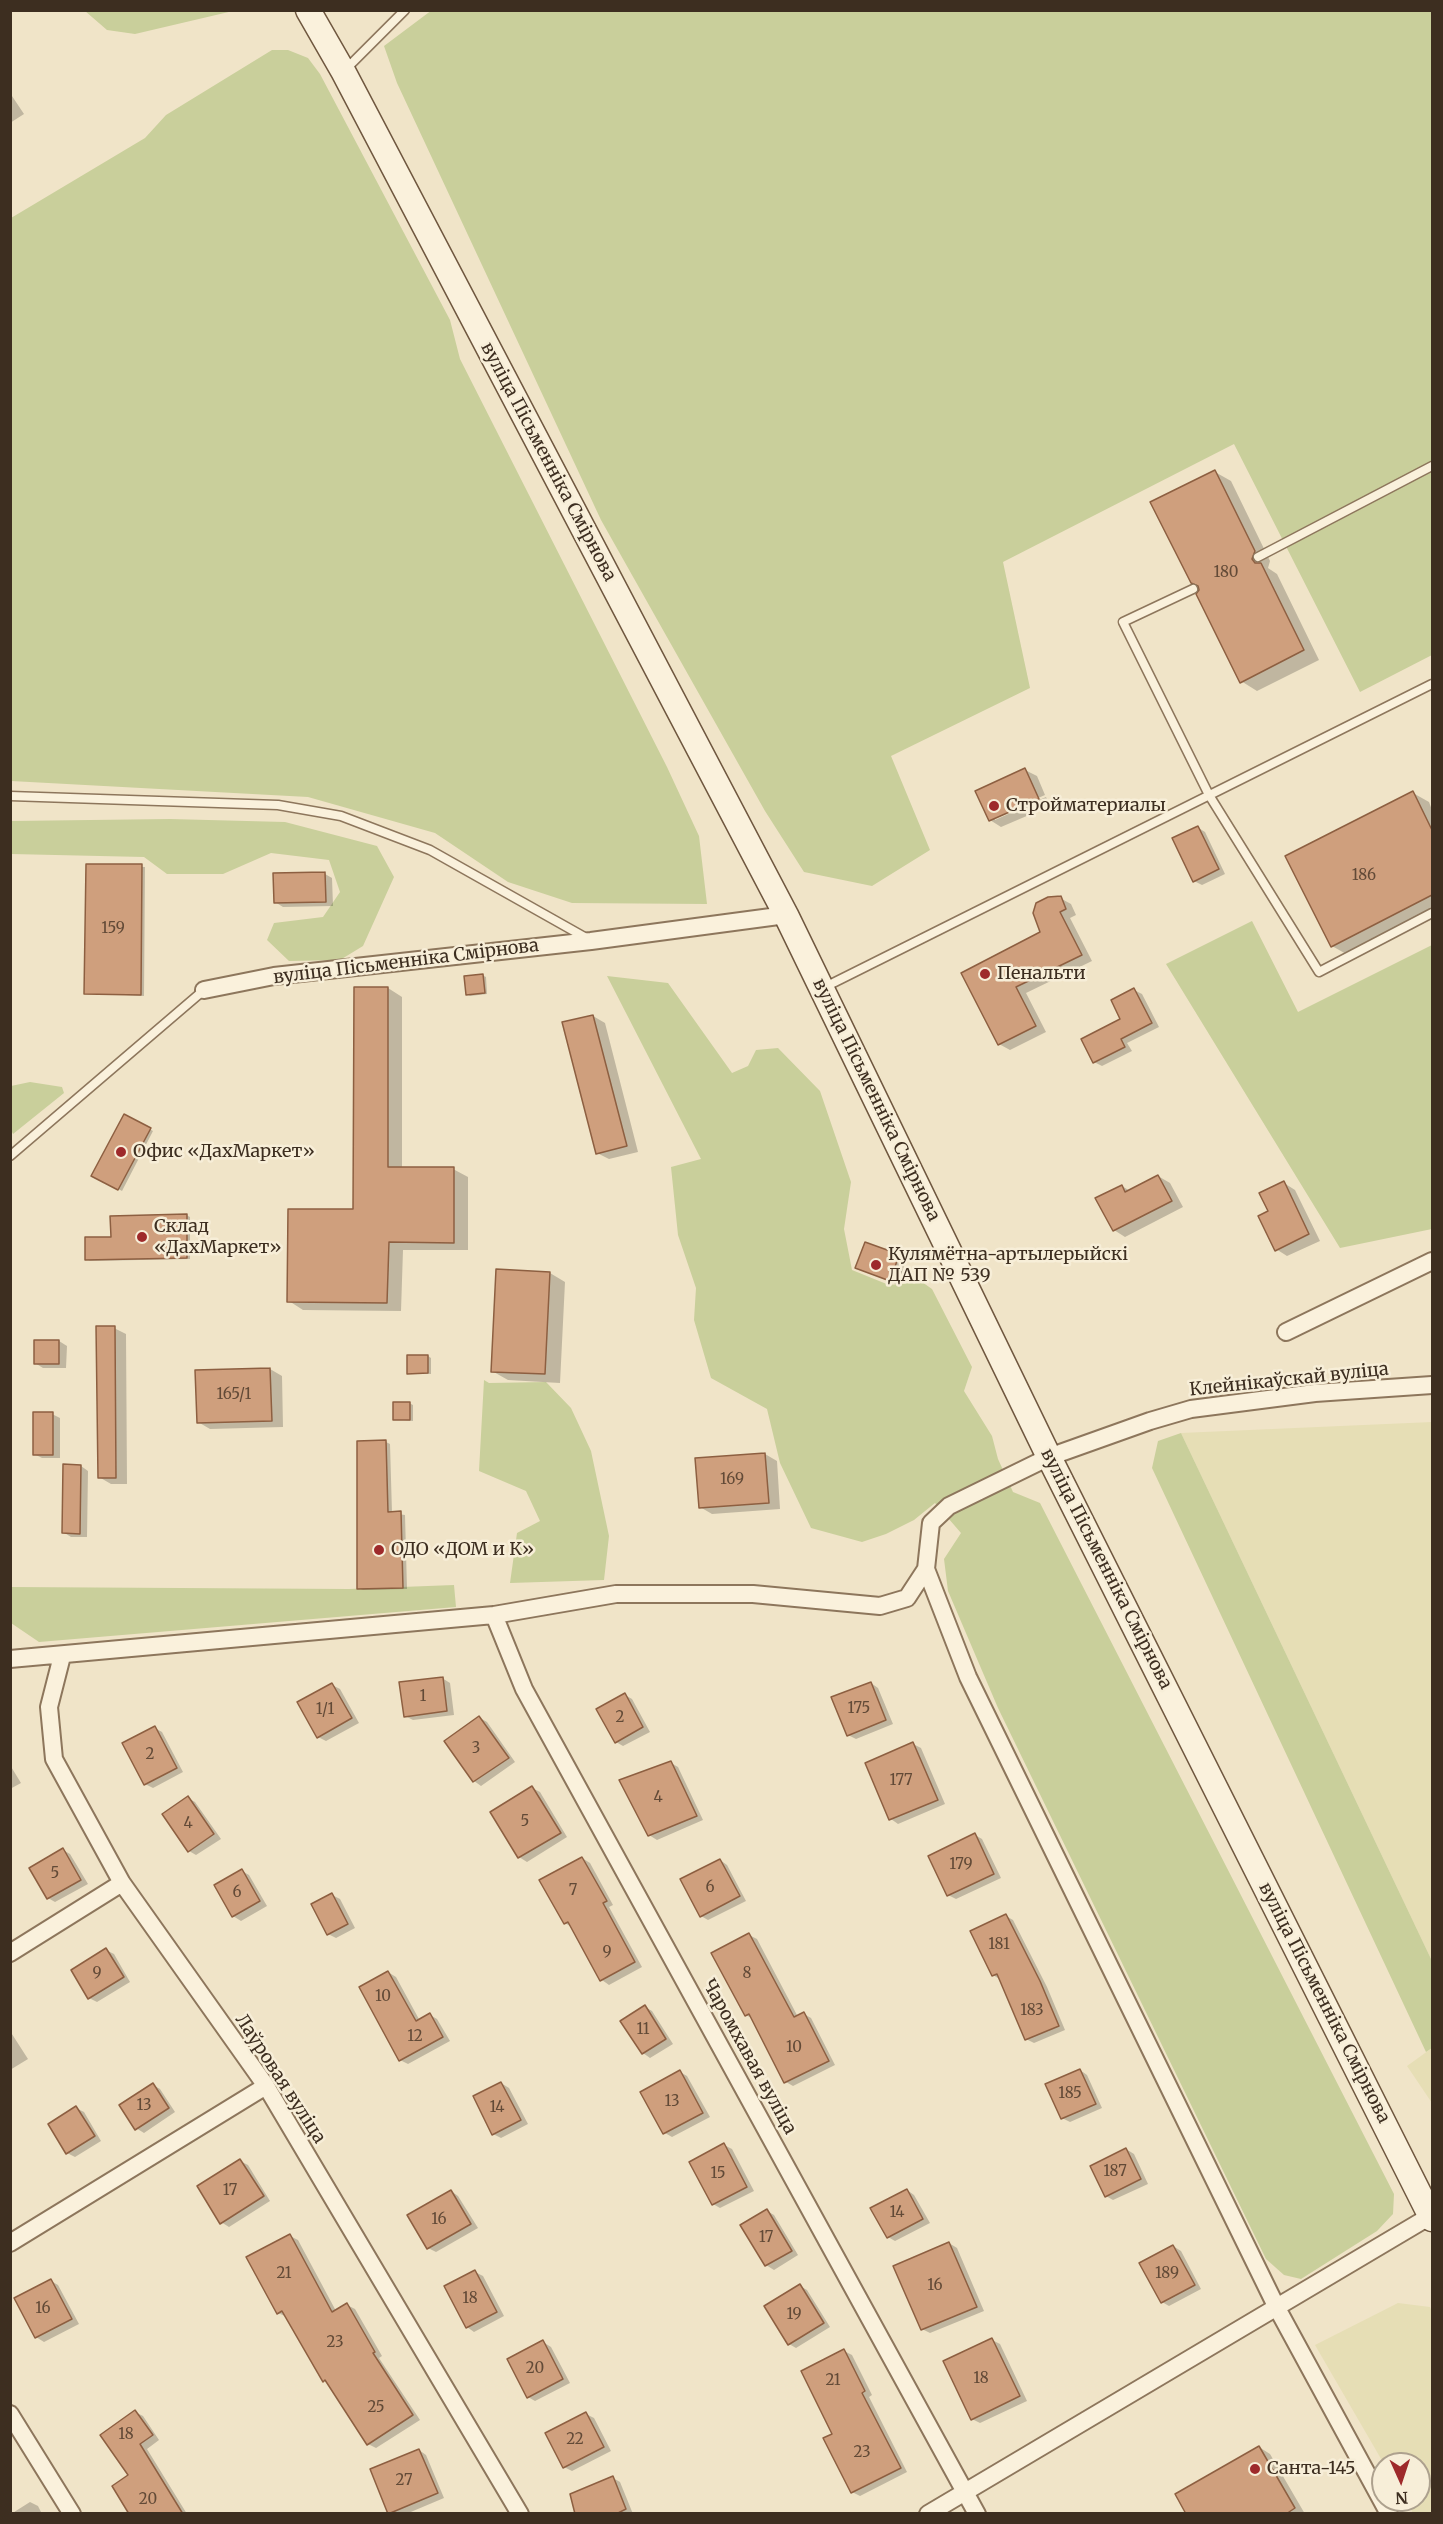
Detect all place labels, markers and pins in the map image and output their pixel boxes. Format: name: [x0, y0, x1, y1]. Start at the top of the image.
place label: Стройматериалы: [1006, 795, 1166, 817]
marker: Стройматериалы: [987, 799, 1001, 813]
place label: Пенальти: [997, 963, 1086, 985]
marker: Пенальти: [978, 967, 992, 981]
place label: Офис «ДахМаркет»: [133, 1141, 315, 1163]
marker: Офис «ДахМаркет»: [114, 1145, 128, 1159]
place label: Склад «ДахМаркет»: [154, 1216, 282, 1258]
marker: Склад «ДахМаркет»: [135, 1230, 149, 1244]
place label: Кулямётна-артылерыйскі ДАП № 539: [888, 1244, 1128, 1286]
marker: Кулямётна-артылерыйскі ДАП № 539: [869, 1258, 883, 1272]
place label: ОДО «ДОМ и К»: [391, 1539, 534, 1561]
marker: ОДО «ДОМ и К»: [372, 1543, 386, 1557]
place label: Санта-145: [1267, 2458, 1355, 2480]
marker: Санта-145: [1248, 2462, 1262, 2476]

